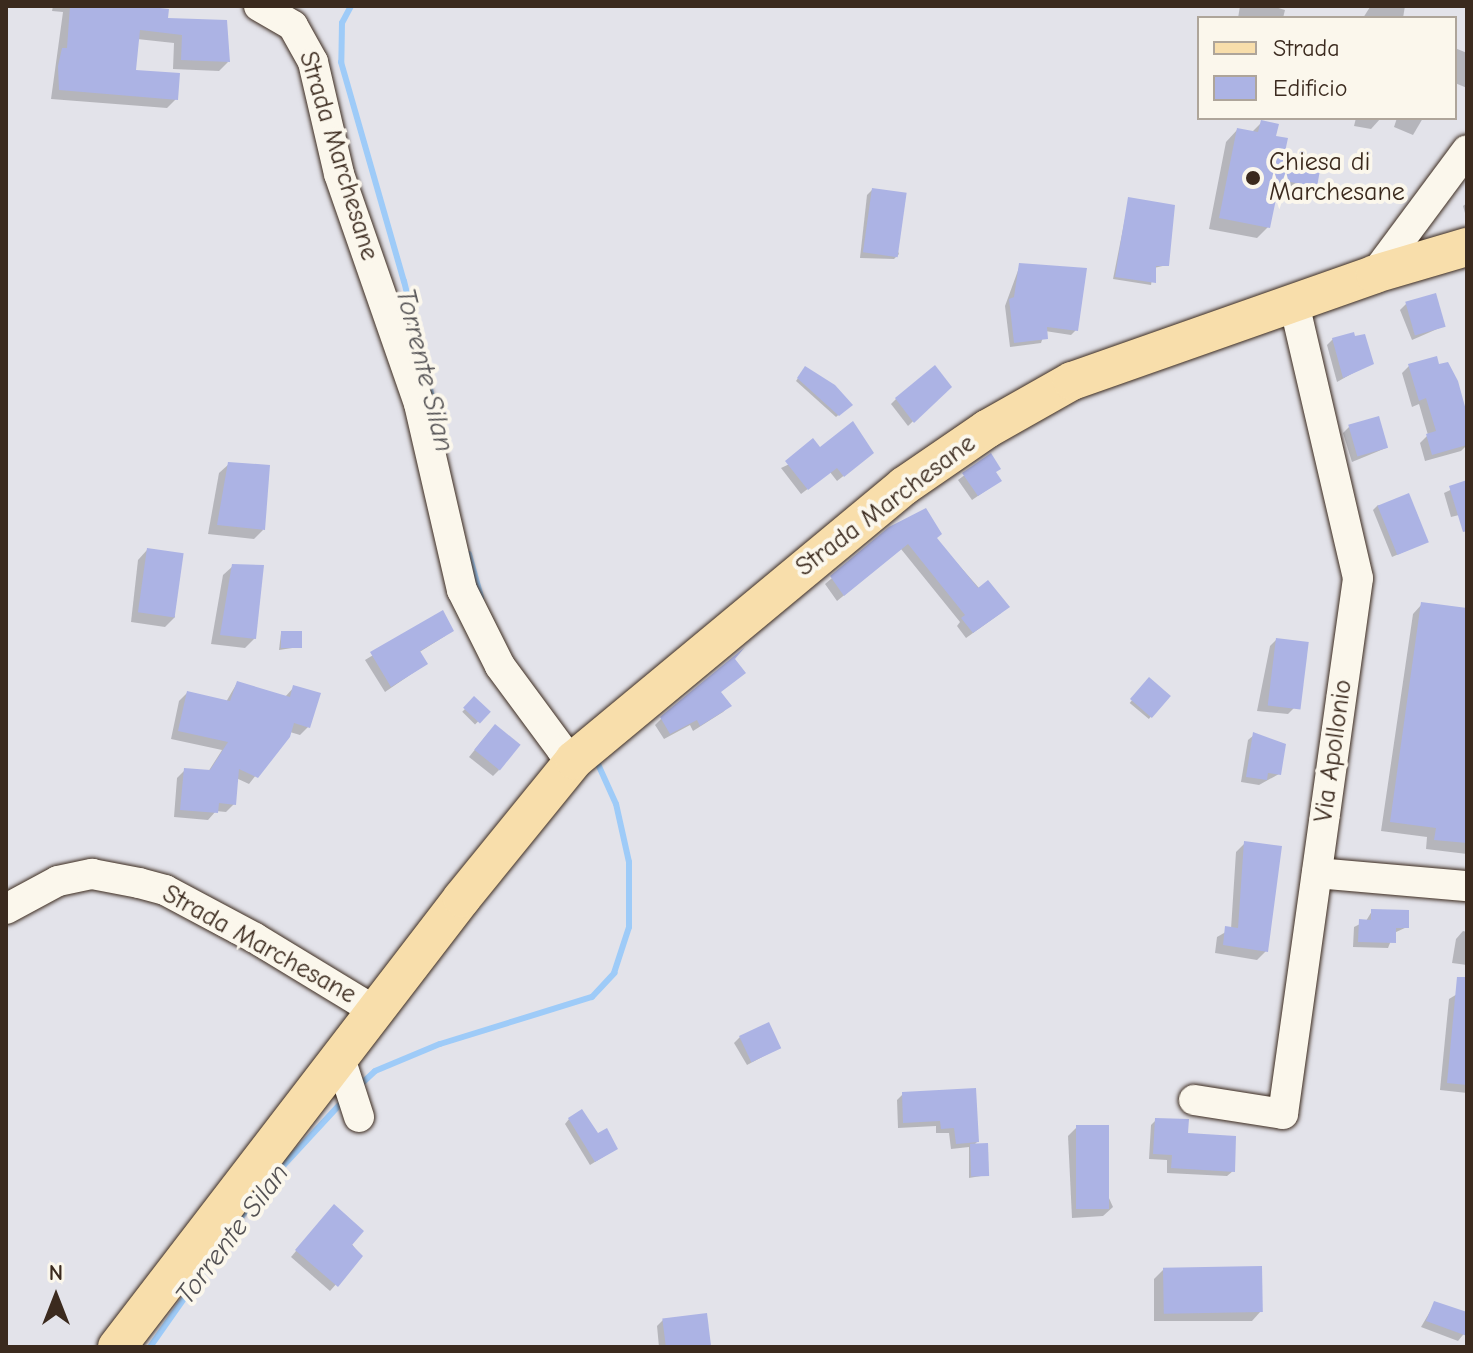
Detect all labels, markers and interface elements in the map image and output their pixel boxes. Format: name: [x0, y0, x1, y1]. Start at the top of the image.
legend: [1197, 16, 1457, 120]
text: Strada: [1273, 34, 1340, 62]
street label: Strada Marchesane: [291, 48, 385, 264]
text: Edificio: [1273, 74, 1348, 102]
place label: Chiesa di Marchesane: [1269, 147, 1405, 208]
marker: Chiesa di Marchesane: [1244, 169, 1262, 187]
water label: Torrente Silan: [388, 285, 462, 455]
street label: Strada Marchesane: [790, 428, 982, 584]
street label: Via Apollonio: [1309, 678, 1359, 824]
street label: Strada Marchesane: [157, 879, 361, 1011]
water label: Torrente Silan: [168, 1157, 296, 1311]
north arrow: [16, 1257, 96, 1337]
text: N: [49, 1260, 63, 1286]

